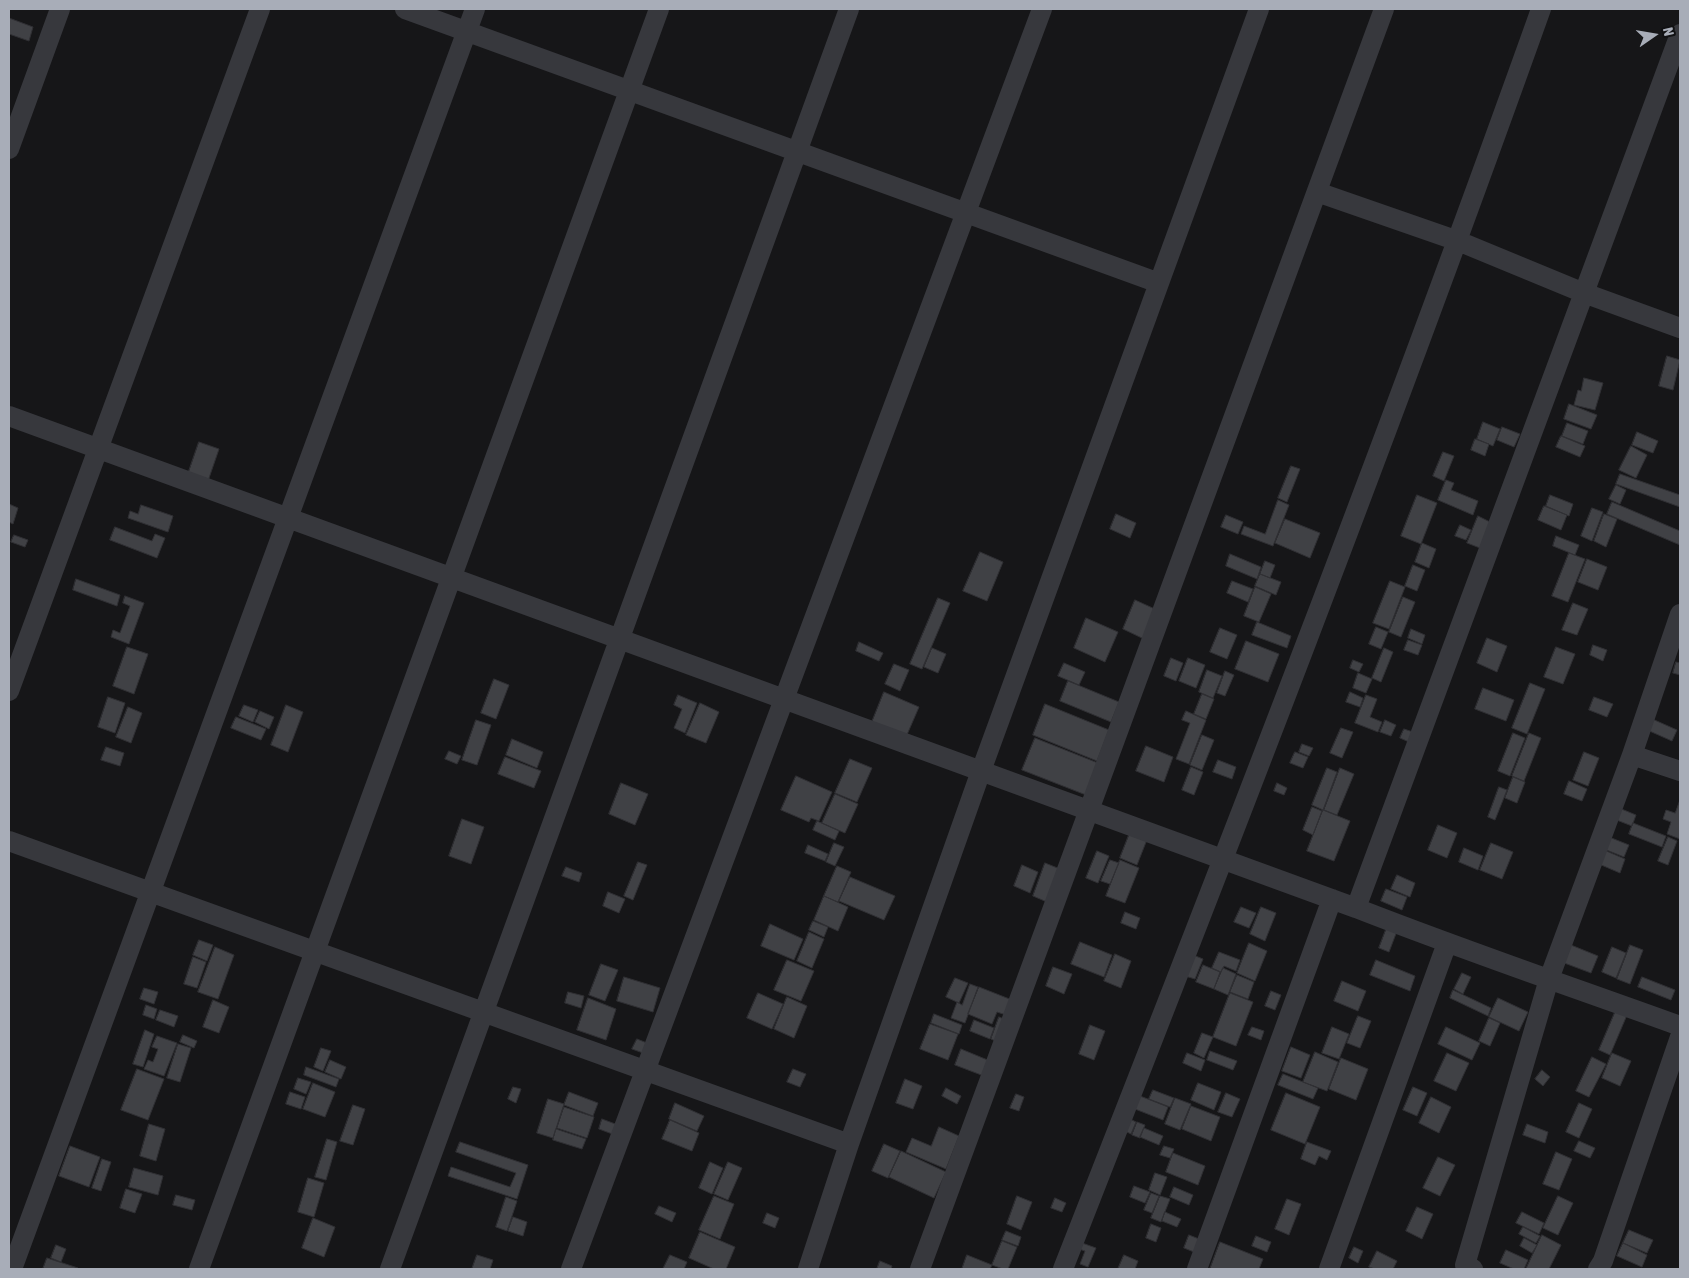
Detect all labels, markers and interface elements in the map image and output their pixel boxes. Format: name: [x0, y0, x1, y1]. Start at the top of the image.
north arrow: [1629, 10, 1679, 60]
text: N: [1660, 26, 1677, 37]

